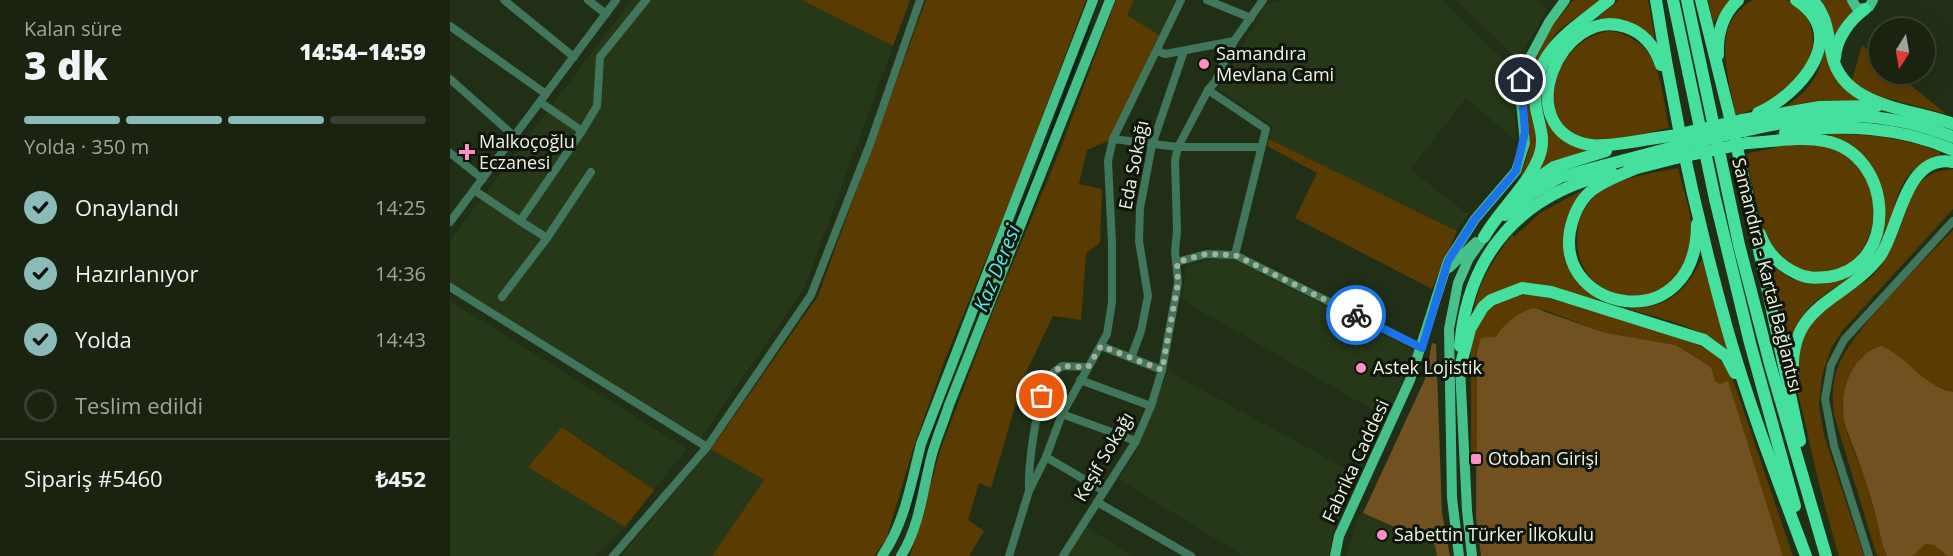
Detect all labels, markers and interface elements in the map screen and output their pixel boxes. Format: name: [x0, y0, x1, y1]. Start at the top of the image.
text: Kalan süre: [24, 15, 122, 42]
north arrow: [1869, 18, 1935, 84]
map controls: [1869, 18, 1935, 84]
text: 14:54–14:59: [299, 36, 426, 66]
text: 3 dk: [24, 38, 108, 91]
place label: Samandıra Mevlana Cami: [1216, 41, 1334, 86]
pin: [1495, 54, 1546, 105]
marker: Samandıra Mevlana Cami: [1197, 57, 1211, 71]
icon: home: [1504, 63, 1537, 96]
street label: Eda Sokağı: [1113, 118, 1153, 211]
place label: Malkoçoğlu Eczanesi: [479, 129, 575, 174]
text: Yolda · 350 m: [24, 133, 149, 160]
marker: Malkoçoğlu Eczanesi: [460, 145, 474, 159]
street label: Samandıra - Kartal Bağlantısı: [1727, 155, 1809, 394]
icon: check: [24, 191, 57, 224]
text: Onaylandı: [75, 192, 179, 222]
text: 14:25: [375, 194, 426, 221]
water label: Kaz Deresi: [967, 219, 1027, 315]
icon: check: [24, 257, 57, 290]
text: Hazırlanıyor: [75, 258, 198, 288]
text: 14:36: [375, 260, 426, 287]
courier: [1326, 285, 1386, 345]
icon: bike: [1340, 299, 1373, 332]
icon: check: [24, 323, 57, 356]
text: Yolda: [75, 324, 132, 354]
text: 14:43: [375, 326, 426, 353]
place label: Astek Lojistik: [1373, 355, 1482, 379]
marker: Astek Lojistik: [1354, 361, 1368, 375]
pin: [1016, 370, 1067, 421]
icon: bag: [1025, 379, 1058, 412]
text: Teslim edildi: [75, 390, 203, 420]
street label: Fabrika Caddesi: [1316, 395, 1394, 526]
street label: Keşif Sokağı: [1068, 407, 1138, 506]
place label: Otoban Girişi: [1488, 446, 1599, 470]
marker: Otoban Girişi: [1469, 452, 1483, 466]
text: Sipariş #5460: [24, 463, 163, 493]
text: ₺452: [376, 463, 426, 493]
place label: Sabettin Türker İlkokulu: [1394, 522, 1594, 546]
marker: Sabettin Türker İlkokulu: [1375, 528, 1389, 542]

